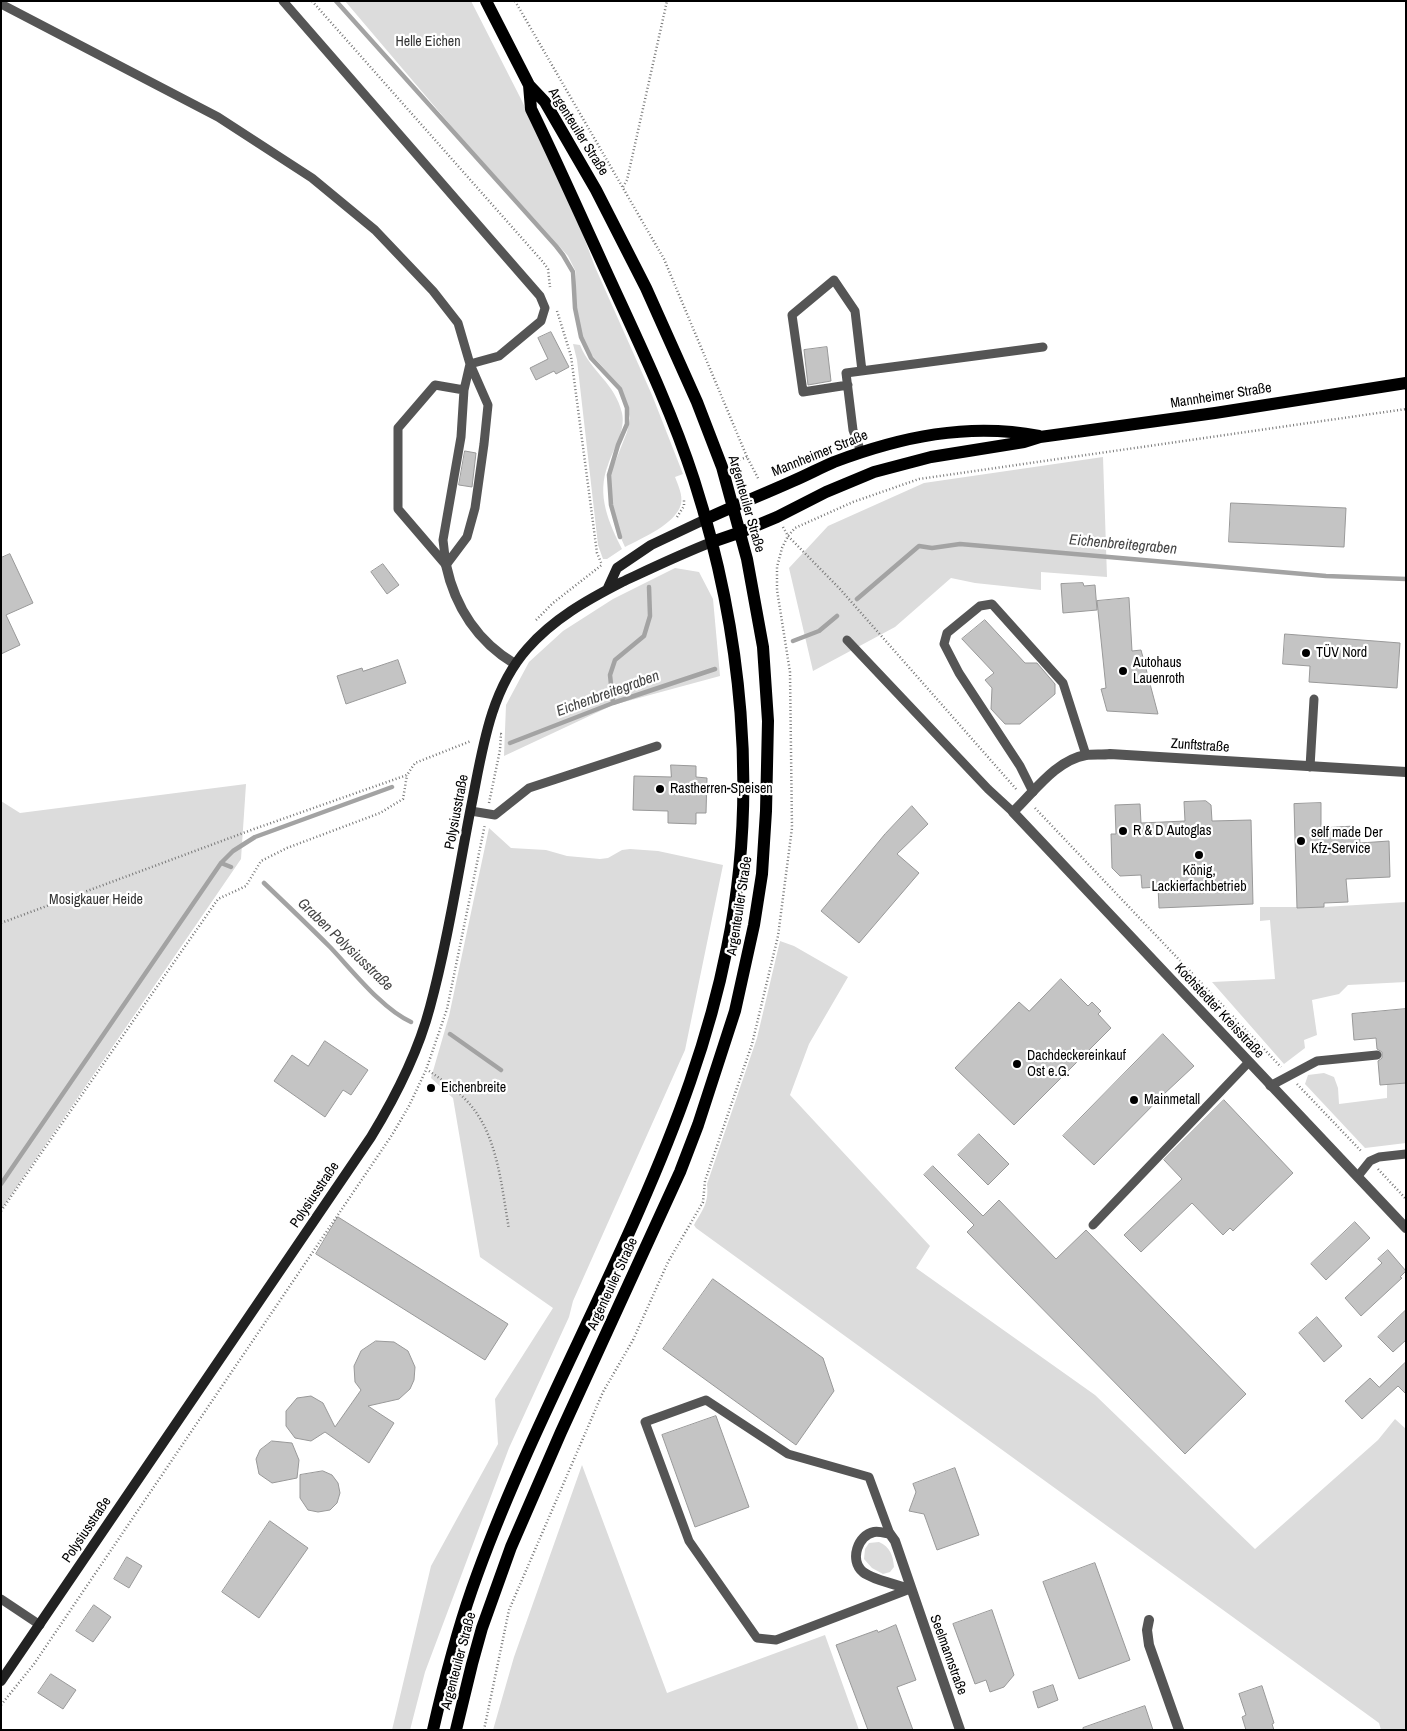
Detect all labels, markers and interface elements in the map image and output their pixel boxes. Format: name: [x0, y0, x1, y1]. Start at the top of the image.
park label: Helle Eichen: [395, 34, 461, 50]
street label: Argenteuiler Straße: [544, 85, 612, 179]
street label: Mannheimer Straße: [1169, 380, 1273, 412]
street label: Mannheimer Straße: [770, 427, 870, 481]
street label: Argenteuiler Straße: [724, 454, 768, 554]
water label: Eichenbreitegraben: [1068, 531, 1178, 559]
place label: TÜV Nord: [1316, 645, 1367, 661]
marker: TÜV Nord: [1300, 647, 1312, 659]
place label: Autohaus Lauenroth: [1133, 655, 1185, 688]
marker: Autohaus Lauenroth: [1117, 665, 1129, 677]
water label: Eichenbreitegraben: [554, 667, 662, 721]
street label: Zunftstraße: [1170, 736, 1230, 756]
street label: Polysiusstraße: [442, 773, 472, 851]
place label: Rastherren-Speisen: [670, 781, 773, 797]
marker: Rastherren-Speisen: [654, 783, 666, 795]
place label: R & D Autoglas: [1133, 823, 1211, 839]
marker: R & D Autoglas: [1117, 825, 1129, 837]
place label: self made Der Kfz-Service: [1311, 825, 1382, 858]
marker: self made Der Kfz-Service: [1295, 835, 1307, 847]
marker: König, Lackierfachbetrieb: [1193, 849, 1205, 861]
street label: Argenteuiler Straße: [724, 855, 756, 957]
place label: König, Lackierfachbetrieb: [1151, 863, 1247, 896]
park label: Mosigkauer Heide: [49, 892, 143, 908]
water label: Graben Polysiusstraße: [294, 895, 396, 995]
street label: Kochstedter Kreisstraße: [1171, 960, 1267, 1062]
place label: Dachdeckereinkauf Ost e.G.: [1027, 1048, 1126, 1080]
marker: Dachdeckereinkauf Ost e.G.: [1011, 1058, 1023, 1070]
place label: Eichenbreite: [441, 1080, 506, 1096]
marker: Eichenbreite: [425, 1082, 437, 1094]
place label: Mainmetall: [1144, 1092, 1200, 1108]
marker: Mainmetall: [1128, 1094, 1140, 1106]
street label: Polysiusstraße: [287, 1159, 343, 1231]
street label: Argenteuiler Straße: [584, 1235, 642, 1333]
street label: Polysiusstraße: [59, 1494, 115, 1566]
street label: Argenteuiler Straße: [438, 1610, 480, 1712]
street label: Seelmannstraße: [926, 1613, 970, 1697]

